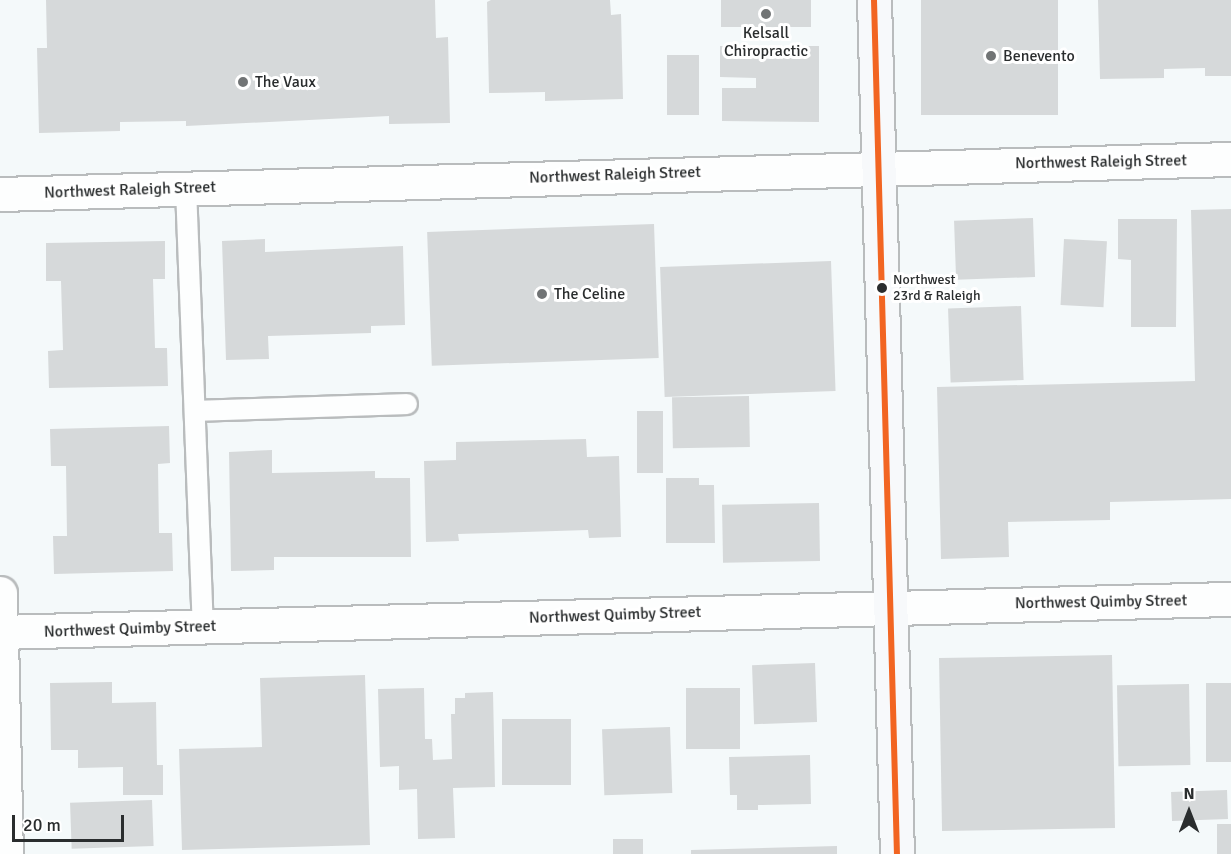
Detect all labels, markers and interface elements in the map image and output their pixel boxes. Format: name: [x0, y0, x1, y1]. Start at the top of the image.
marker: Kelsall Chiropractic: [759, 7, 773, 21]
place label: Kelsall Chiropractic: [724, 23, 808, 61]
place label: Benevento: [1003, 46, 1075, 66]
marker: Benevento: [984, 49, 998, 63]
place label: The Vaux: [255, 72, 316, 92]
marker: The Vaux: [236, 75, 250, 89]
street label: Northwest Raleigh Street: [1015, 151, 1187, 173]
street label: Northwest Raleigh Street: [529, 162, 701, 188]
street label: Northwest Raleigh Street: [44, 177, 216, 203]
place label: Northwest 23rd & Raleigh: [893, 272, 981, 304]
marker: Northwest 23rd & Raleigh: [876, 282, 888, 294]
place label: The Celine: [554, 284, 625, 304]
marker: The Celine: [535, 287, 549, 301]
street label: Northwest Quimby Street: [1015, 591, 1187, 613]
street label: Northwest Quimby Street: [529, 602, 701, 628]
street label: Northwest Quimby Street: [44, 616, 216, 642]
north arrow: [1159, 782, 1219, 842]
text: N: [1183, 784, 1195, 804]
scale bar: [15, 803, 128, 841]
text: 20 m: [23, 814, 61, 836]

